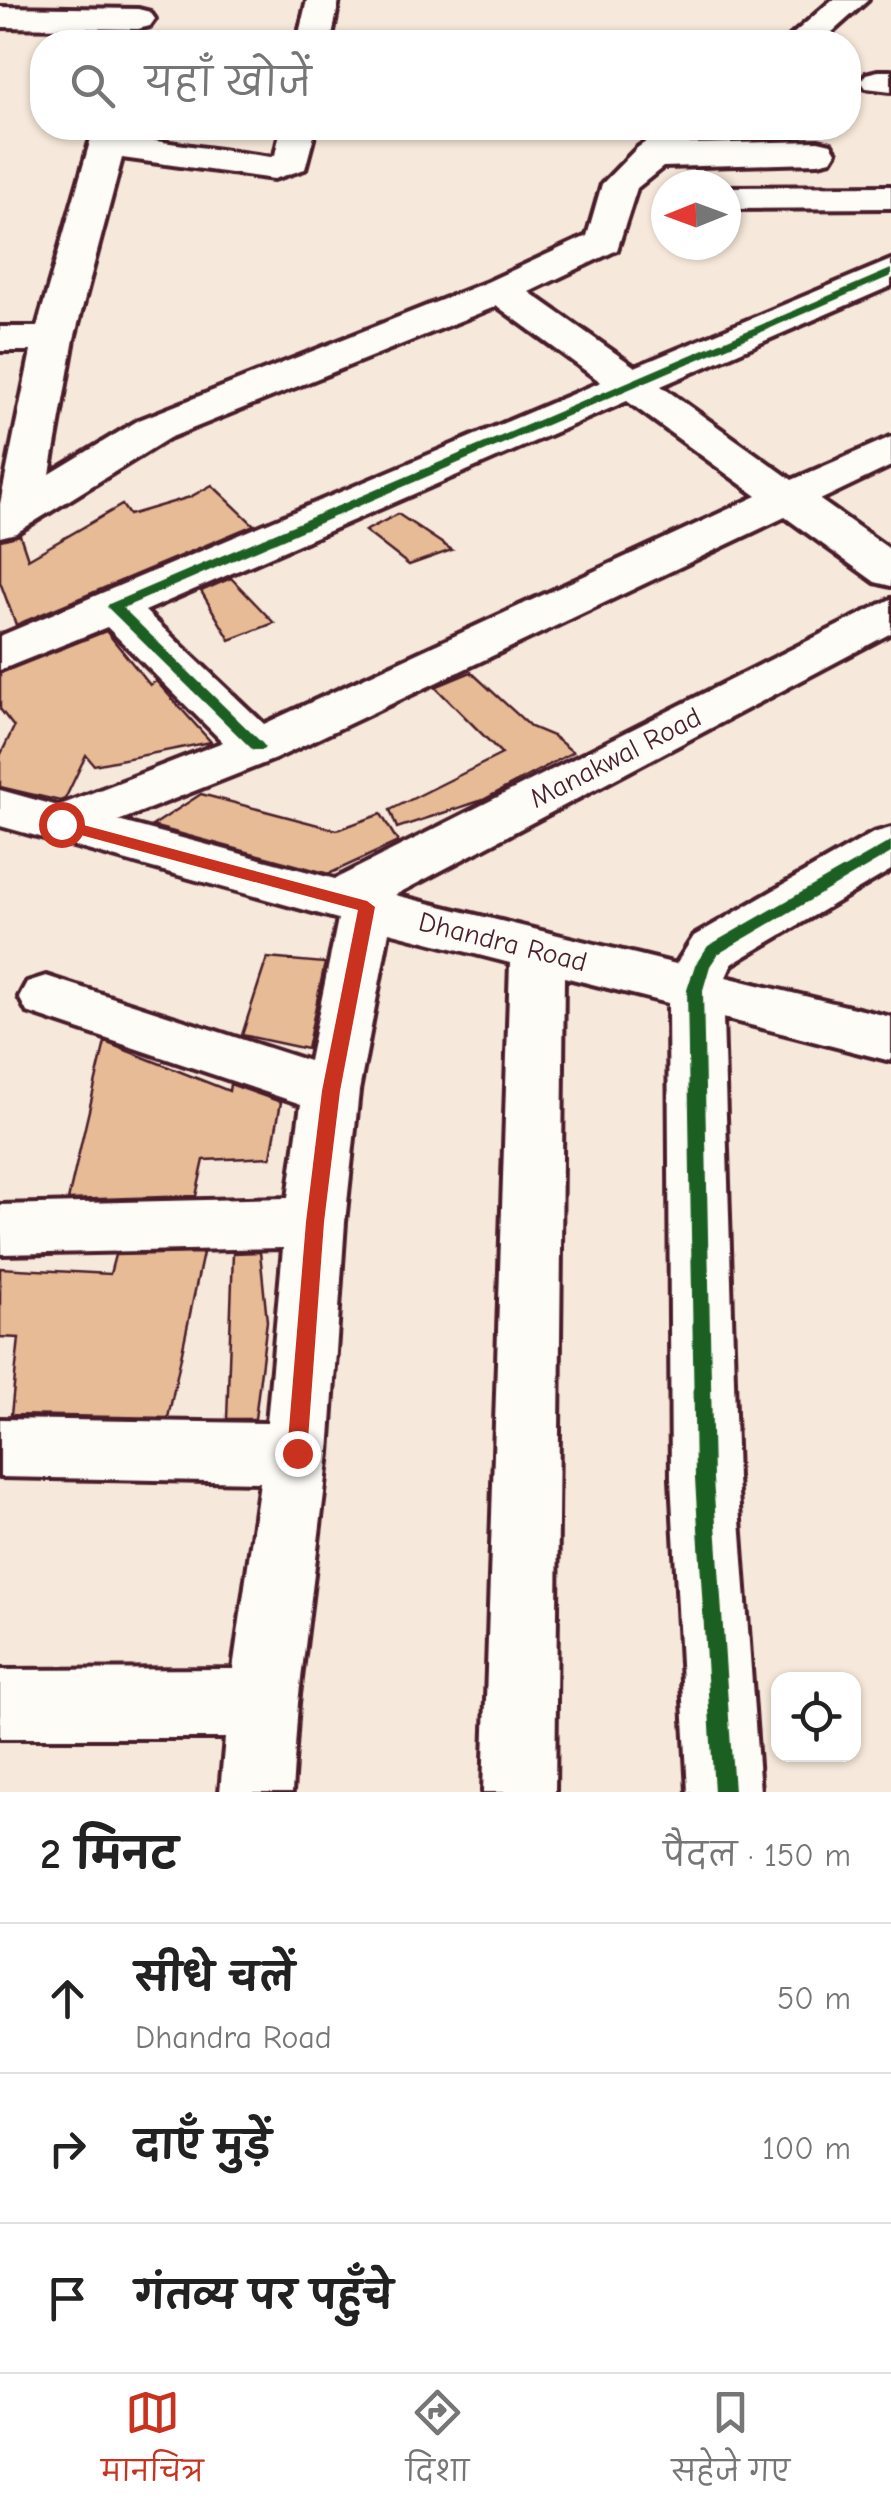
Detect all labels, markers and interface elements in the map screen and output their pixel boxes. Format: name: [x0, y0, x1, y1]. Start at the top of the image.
search box: [30, 30, 861, 140]
icon: search: [65, 58, 120, 113]
text: यहाँ खोजें: [145, 61, 311, 105]
north arrow: [651, 170, 741, 260]
street label: Manakwal Road: [524, 701, 706, 815]
route start: [39, 802, 85, 848]
street label: Dhandra Road: [415, 906, 590, 978]
route end: [275, 1431, 321, 1477]
map controls: [771, 1672, 861, 1762]
button: locate: [771, 1672, 861, 1762]
text: 2 मिनट: [40, 1830, 178, 1879]
text: पैदल · 150 m: [663, 1837, 851, 1874]
text: सीधे चलें: [135, 1956, 294, 2000]
icon: ahead: [40, 1971, 95, 2026]
text: 50 m: [777, 1980, 851, 2017]
text: Dhandra Road: [135, 2019, 332, 2056]
icon: right: [40, 2121, 95, 2176]
text: दाएँ मुड़ें: [135, 2124, 271, 2168]
text: 100 m: [762, 2130, 851, 2167]
icon: arrive: [40, 2271, 95, 2326]
text: गंतव्य पर पहुँचे: [135, 2274, 393, 2318]
tab: मानचित्र: [101, 2385, 204, 2502]
tab: दिशा: [406, 2385, 469, 2502]
tab: सहेजे गए: [671, 2385, 790, 2502]

